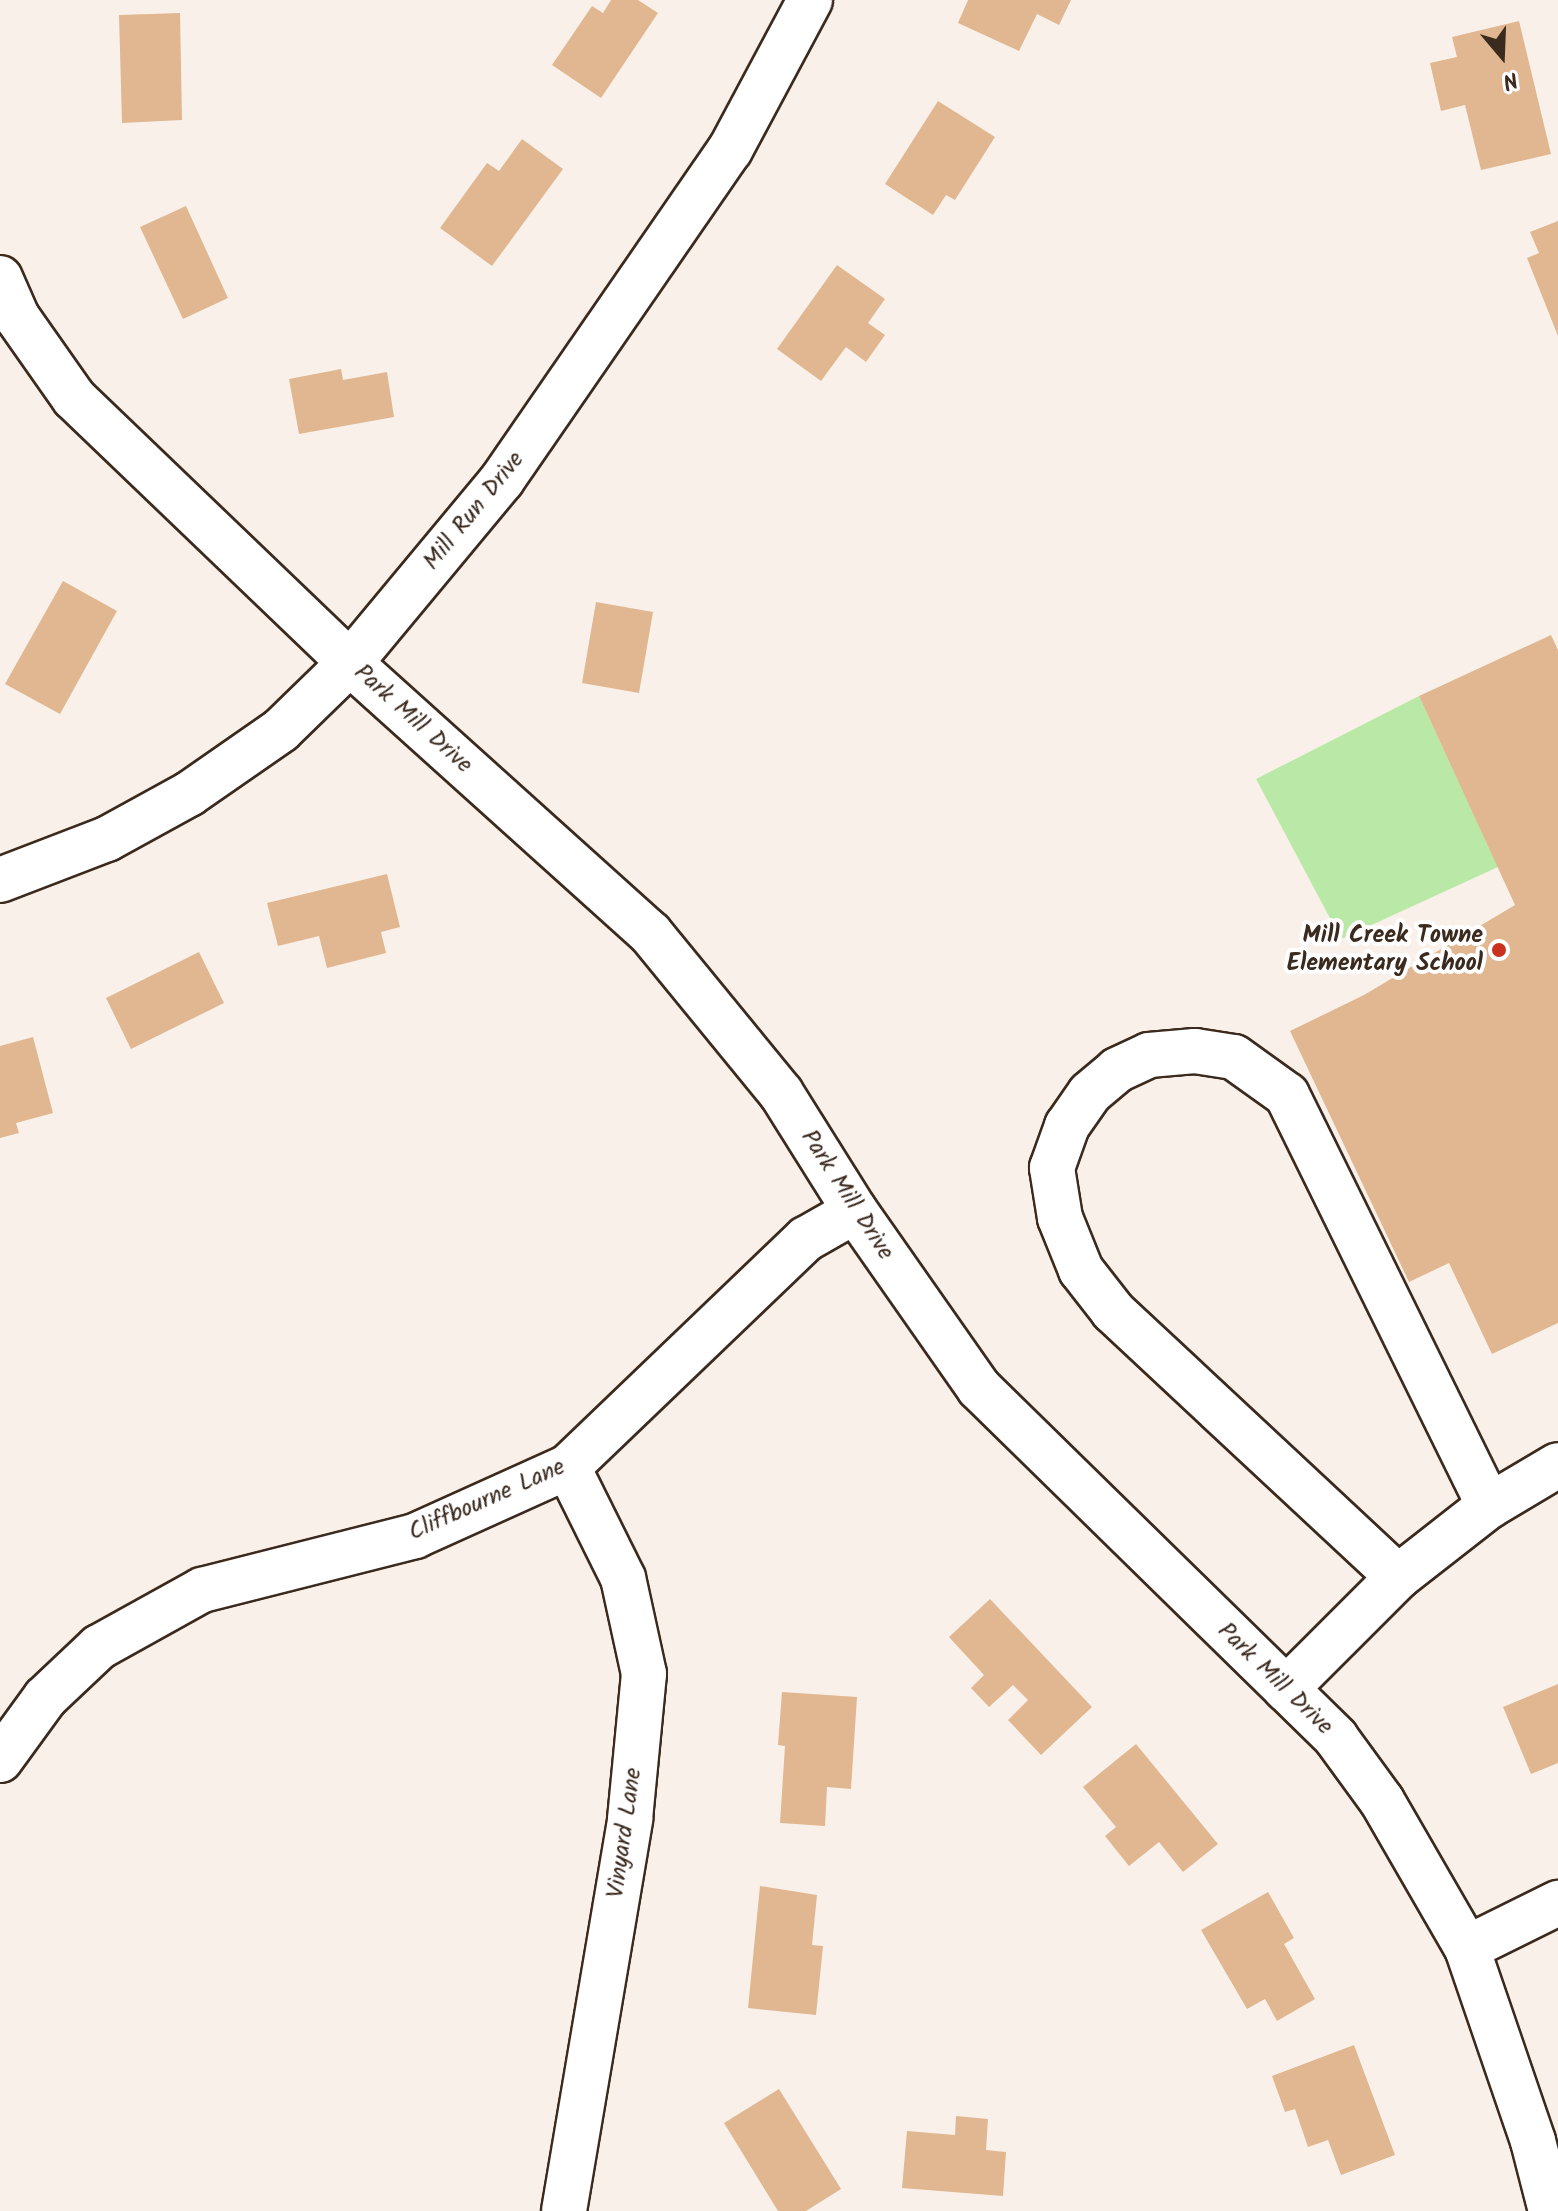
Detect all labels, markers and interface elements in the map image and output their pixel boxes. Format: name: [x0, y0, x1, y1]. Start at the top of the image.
north arrow: [1462, 16, 1542, 96]
text: N: [1498, 60, 1522, 98]
street label: Mill Run Drive: [417, 446, 531, 576]
street label: Park Mill Drive: [348, 658, 478, 780]
place label: Mill Creek Towne Elementary School: [1287, 922, 1483, 978]
marker: Mill Creek Towne Elementary School: [1490, 941, 1508, 959]
street label: Park Mill Drive: [794, 1125, 900, 1265]
street label: Cliffbourne Lane: [404, 1453, 570, 1547]
street label: Park Mill Drive: [1211, 1617, 1339, 1741]
street label: Vinyard Lane: [602, 1766, 648, 1900]

